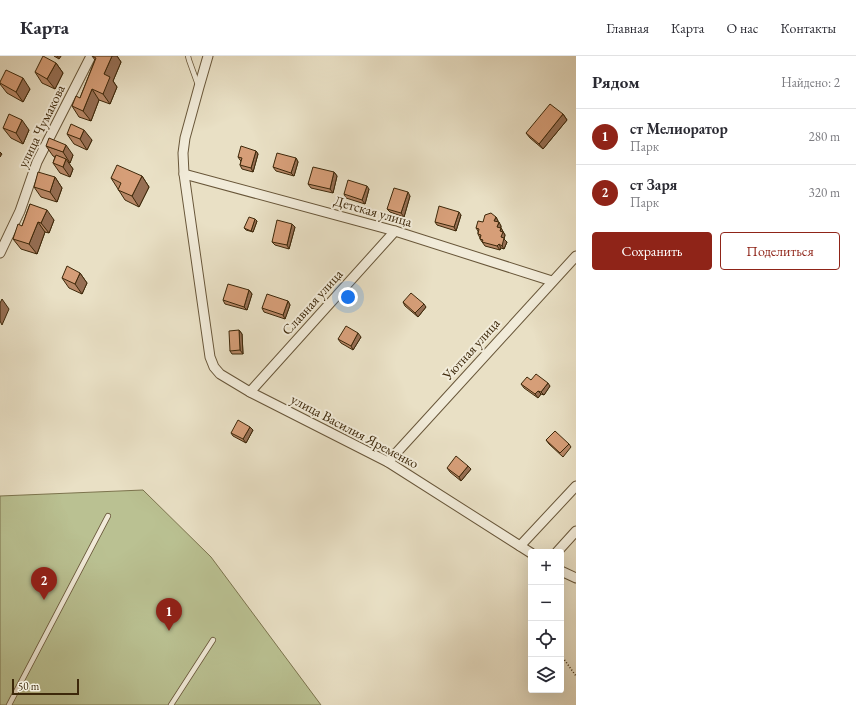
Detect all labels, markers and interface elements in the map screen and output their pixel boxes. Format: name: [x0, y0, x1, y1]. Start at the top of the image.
text: Карта: [20, 15, 69, 40]
text: Главная: [606, 19, 649, 37]
text: Карта: [671, 19, 704, 37]
text: О нас: [726, 19, 758, 37]
text: Контакты: [780, 19, 836, 37]
text: Рядом: [592, 71, 640, 93]
text: Найдено: 2: [781, 74, 840, 91]
street label: улица Чумакова: [13, 81, 69, 171]
text: ст Мелиоратор: [630, 119, 728, 138]
text: 1: [602, 128, 608, 145]
text: 280 m: [809, 128, 840, 145]
text: Парк: [630, 138, 659, 155]
text: ст Заря: [630, 175, 677, 194]
text: 2: [602, 184, 608, 201]
text: 320 m: [809, 184, 840, 201]
street label: Детская улица: [332, 191, 415, 231]
text: Парк: [630, 194, 659, 211]
button: Сохранить: [592, 232, 712, 270]
button: Поделиться: [720, 232, 840, 270]
street label: Славная улица: [278, 265, 347, 339]
your location: [338, 287, 358, 307]
street label: Уютная улица: [438, 314, 504, 384]
street label: улица Василия Яременко: [288, 390, 422, 472]
map controls: [528, 549, 564, 693]
button: +: [528, 549, 564, 585]
pin: 2: [31, 567, 57, 600]
button: −: [528, 585, 564, 621]
pin: 1: [156, 598, 182, 631]
button: locate: [528, 621, 564, 657]
button: layers: [528, 657, 564, 693]
scale bar: [12, 677, 79, 696]
text: 50 m: [18, 679, 39, 693]

